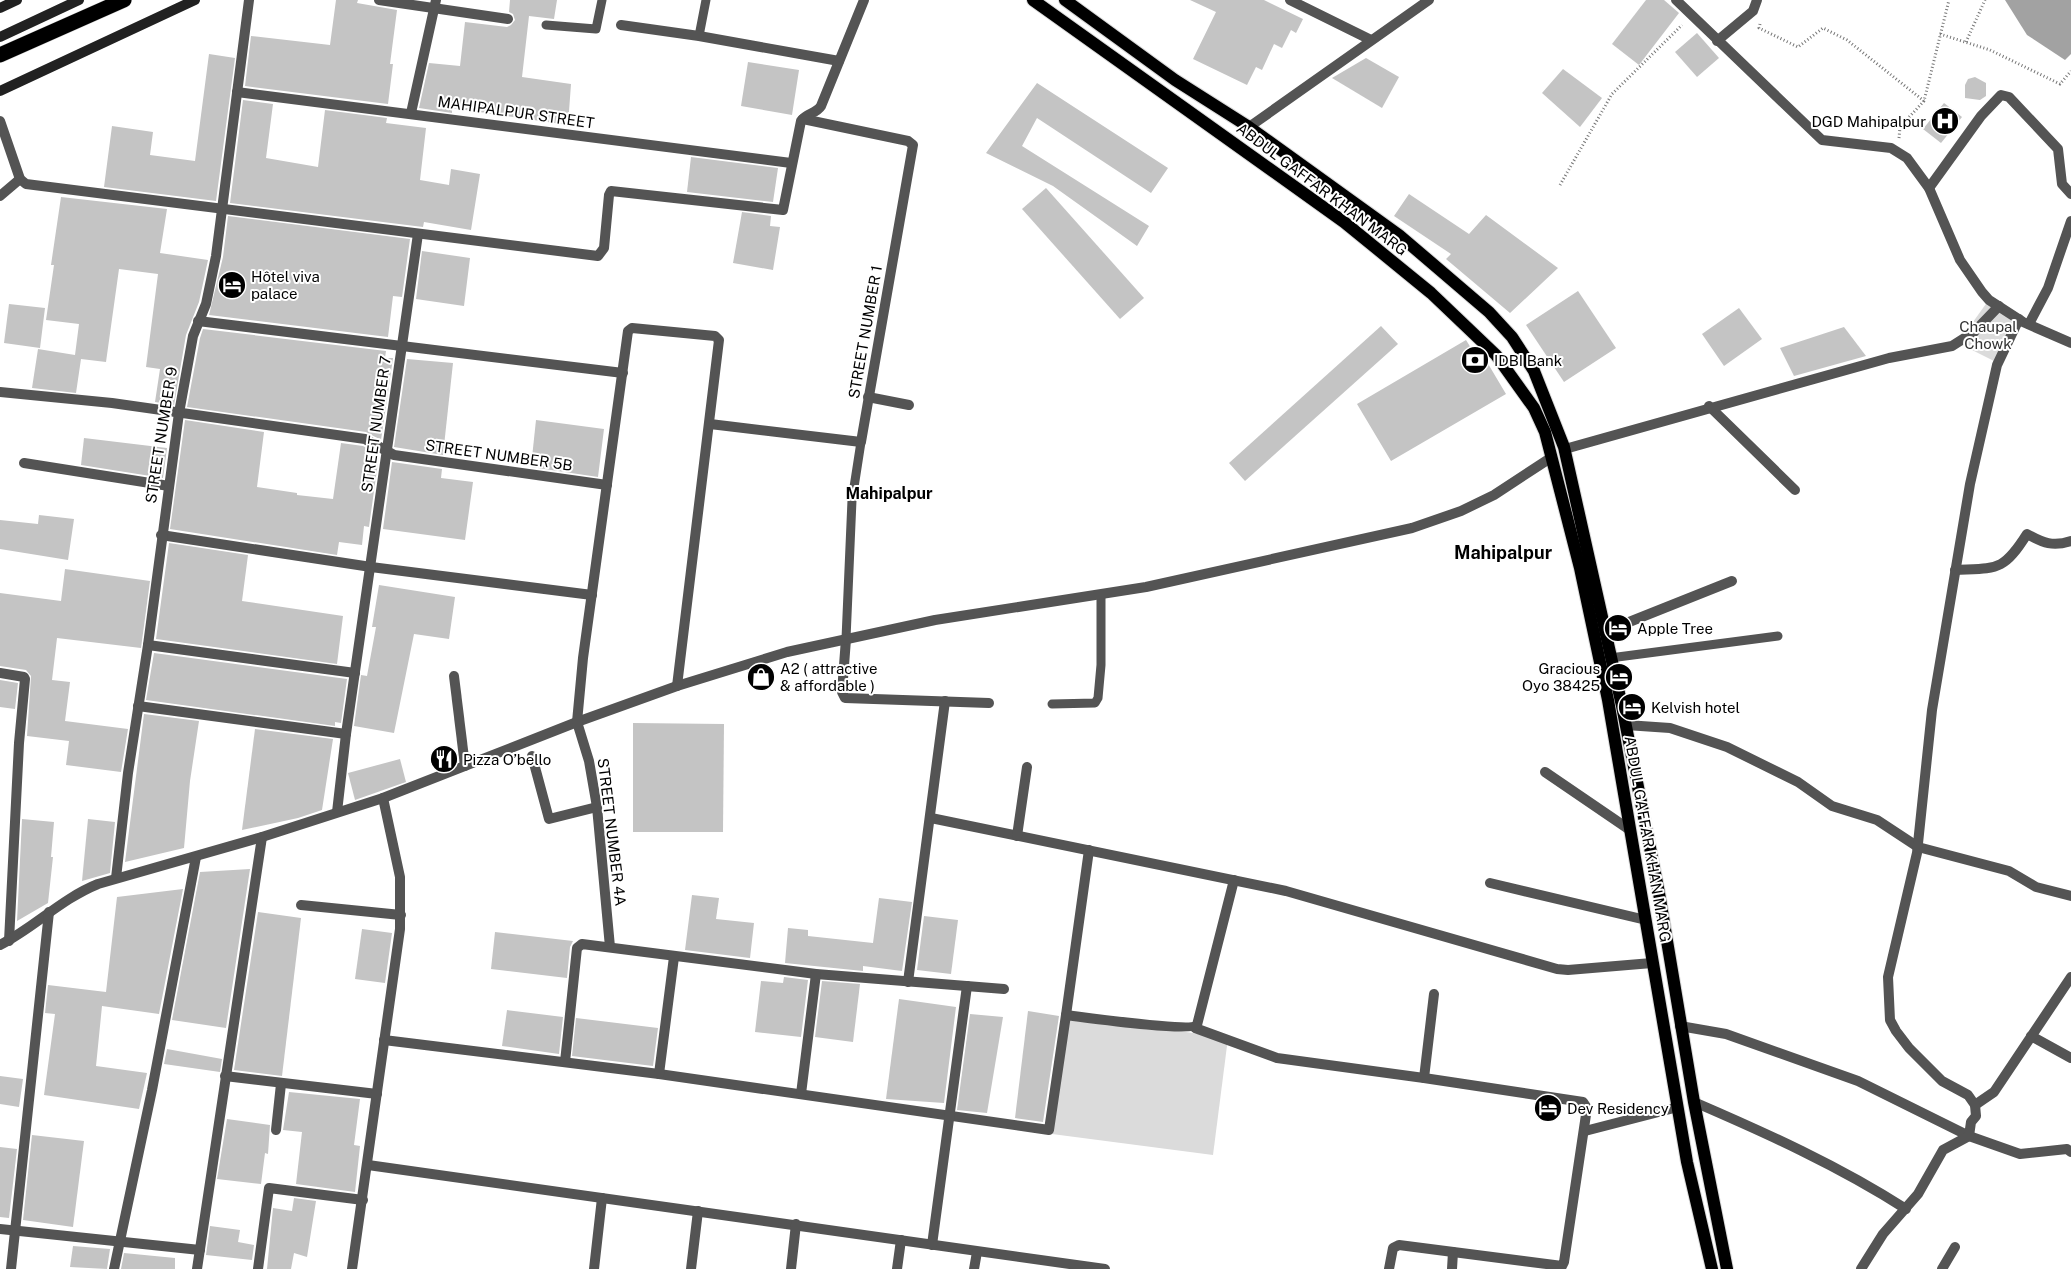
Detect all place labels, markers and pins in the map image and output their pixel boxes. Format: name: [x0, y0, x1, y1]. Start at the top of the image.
hospital icon: DGD Mahipalpur: [1930, 106, 1960, 136]
place label: DGD Mahipalpur: [1811, 113, 1926, 130]
place label: Hôtel viva palace: [251, 268, 320, 302]
hotel icon: Hôtel viva palace: [217, 270, 247, 300]
bank icon: IDBI Bank: [1460, 345, 1490, 375]
place label: IDBI Bank: [1494, 352, 1562, 369]
hotel icon: Apple Tree: [1603, 613, 1633, 643]
place label: Apple Tree: [1637, 620, 1713, 637]
place label: A2 ( attractive & affordable ): [780, 660, 877, 694]
place label: Gracious Oyo 38425: [1522, 660, 1600, 694]
shop icon: A2 ( attractive & affordable ): [746, 662, 776, 692]
hotel icon: Gracious Oyo 38425: [1604, 662, 1634, 692]
hotel icon: Kelvish hotel: [1617, 692, 1647, 722]
place label: Kelvish hotel: [1651, 699, 1740, 716]
restaurant icon: Pizza O’bello: [429, 744, 459, 774]
place label: Pizza O’bello: [463, 751, 551, 768]
hotel icon: Dev Residency: [1533, 1093, 1563, 1123]
place label: Dev Residency: [1567, 1100, 1669, 1117]

